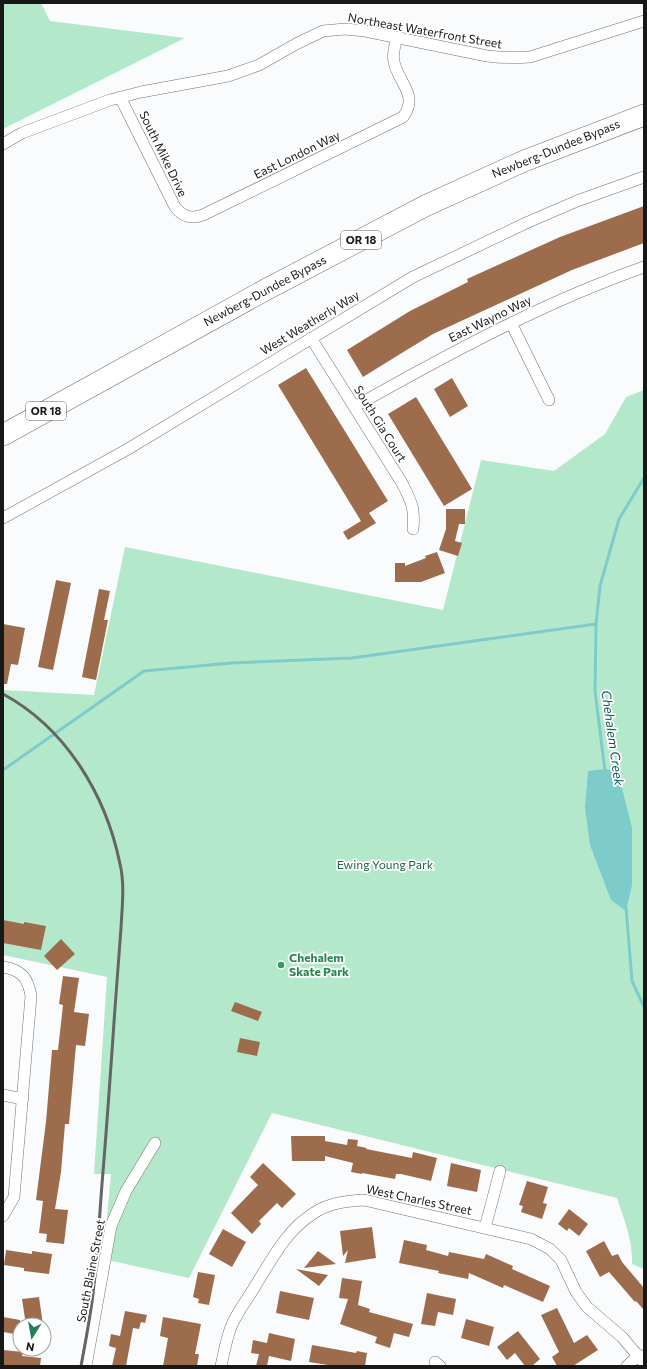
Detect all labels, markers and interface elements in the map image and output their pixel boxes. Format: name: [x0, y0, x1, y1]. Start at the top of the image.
street label: Northeast Waterfront Street: [347, 10, 503, 51]
street label: South Mike Drive: [137, 109, 191, 199]
street label: Newberg-Dundee Bypass: [490, 116, 622, 180]
street label: East London Way: [251, 127, 342, 181]
road number: OR 18: [341, 231, 381, 249]
street label: Newberg-Dundee Bypass: [201, 252, 328, 328]
street label: West Weatherly Way: [258, 287, 361, 357]
street label: East Wayno Way: [446, 292, 533, 344]
street label: South Gia Court: [352, 383, 410, 464]
road number: OR 18: [26, 402, 66, 420]
water label: Chehalem Creek: [598, 689, 628, 788]
park label: Ewing Young Park: [337, 857, 434, 871]
place label: Chehalem Skate Park: [289, 950, 349, 978]
marker: Chehalem Skate Park: [276, 960, 286, 970]
street label: West Charles Street: [365, 1181, 473, 1217]
street label: South Blaine Street: [73, 1218, 107, 1323]
north arrow: [12, 1317, 52, 1357]
text: N: [25, 1340, 35, 1354]

